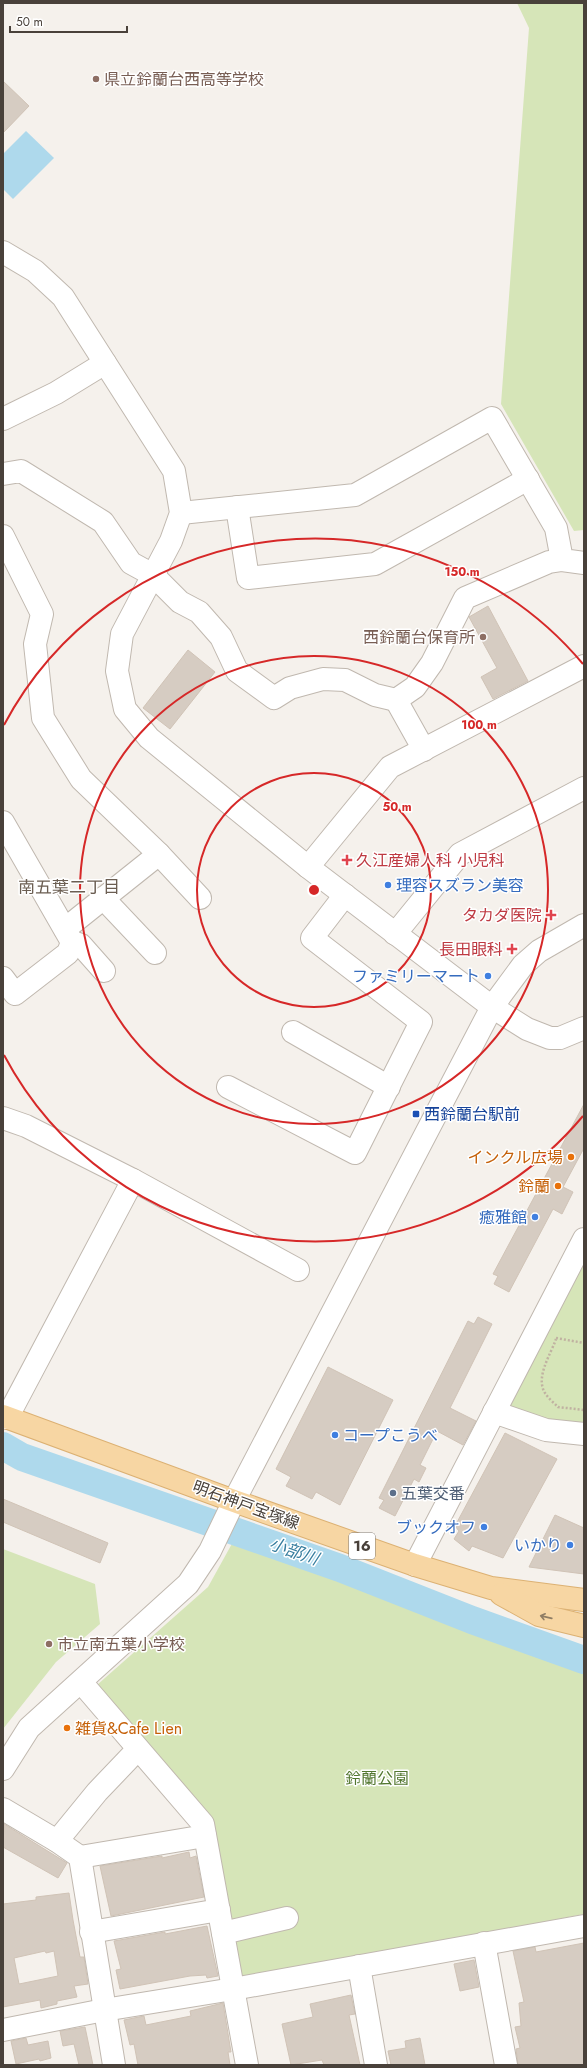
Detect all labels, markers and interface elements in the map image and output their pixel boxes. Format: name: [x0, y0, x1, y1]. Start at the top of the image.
scale bar: [10, 8, 127, 34]
text: 50 m: [16, 13, 43, 31]
place label: 県立鈴蘭台西高等学校: [104, 68, 264, 91]
marker: 県立鈴蘭台西高等学校: [91, 74, 101, 84]
text: 150 m: [444, 563, 480, 581]
place label: 西鈴蘭台保育所: [363, 626, 475, 649]
marker: 西鈴蘭台保育所: [478, 632, 488, 642]
text: 100 m: [461, 716, 497, 734]
text: 50 m: [382, 798, 412, 816]
place label: 久江産婦人科 小児科: [356, 849, 505, 872]
marker: 久江産婦人科 小児科: [341, 854, 353, 866]
place label: 理容スズラン美容: [396, 874, 524, 897]
district label: 南五葉二丁目: [18, 875, 120, 899]
marker: 理容スズラン美容: [383, 880, 393, 890]
centre of rings: [307, 883, 321, 897]
place label: タカダ医院: [462, 904, 542, 927]
marker: タカダ医院: [545, 909, 557, 921]
place label: 長田眼科: [439, 938, 503, 961]
marker: 長田眼科: [506, 943, 518, 955]
place label: ファミリーマート: [352, 965, 480, 988]
marker: ファミリーマート: [483, 971, 493, 981]
place label: 西鈴蘭台駅前: [424, 1103, 520, 1126]
marker: 西鈴蘭台駅前: [411, 1109, 421, 1119]
place label: インクル広場: [467, 1146, 563, 1169]
marker: インクル広場: [566, 1152, 576, 1162]
place label: 鈴蘭: [518, 1175, 550, 1198]
marker: 鈴蘭: [553, 1181, 563, 1191]
place label: 癒雅館: [479, 1206, 527, 1229]
marker: 癒雅館: [530, 1212, 540, 1222]
place label: コープこうべ: [343, 1424, 438, 1447]
marker: コープこうべ: [330, 1430, 340, 1440]
street label: 明石神戸宝塚線: [189, 1475, 303, 1535]
place label: 五葉交番: [401, 1482, 465, 1505]
marker: 五葉交番: [388, 1488, 398, 1498]
place label: ブックオフ: [396, 1516, 476, 1539]
marker: ブックオフ: [479, 1522, 489, 1532]
water label: 小部川: [266, 1531, 324, 1571]
road number: 16: [349, 1533, 375, 1559]
place label: いかり: [514, 1534, 562, 1557]
marker: いかり: [565, 1540, 575, 1550]
one-way arrow: [540, 1613, 553, 1621]
place label: 市立南五葉小学校: [57, 1633, 185, 1656]
marker: 市立南五葉小学校: [44, 1639, 54, 1649]
place label: 雑貨&Cafe Lien: [75, 1717, 182, 1740]
marker: 雑貨&Cafe Lien: [62, 1723, 72, 1733]
park label: 鈴蘭公園: [345, 1767, 409, 1790]

